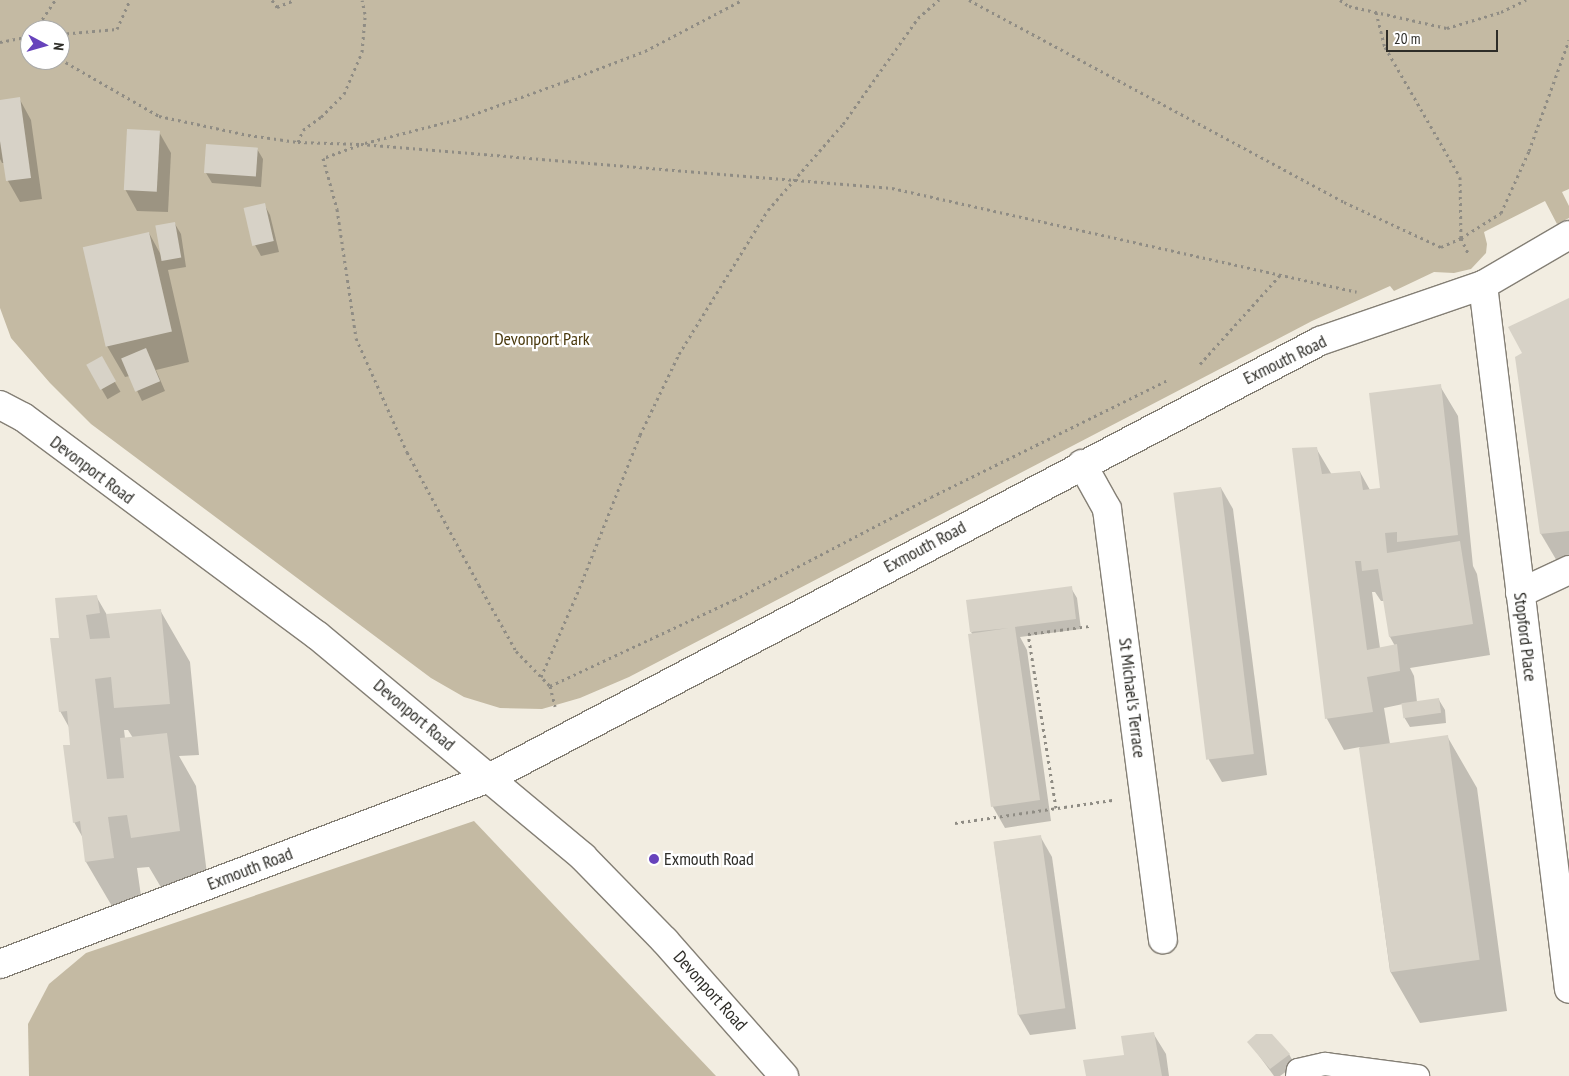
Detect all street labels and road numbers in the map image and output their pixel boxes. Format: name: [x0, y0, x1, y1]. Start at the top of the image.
street label: Exmouth Road: [1240, 331, 1330, 389]
street label: Devonport Road: [46, 431, 138, 509]
street label: Exmouth Road: [880, 516, 970, 578]
street label: Stopford Place: [1509, 591, 1541, 683]
street label: St Michael's Terrace: [1114, 636, 1150, 760]
street label: Devonport Road: [369, 675, 459, 755]
street label: Exmouth Road: [204, 843, 296, 895]
street label: Devonport Road: [669, 947, 751, 1035]

